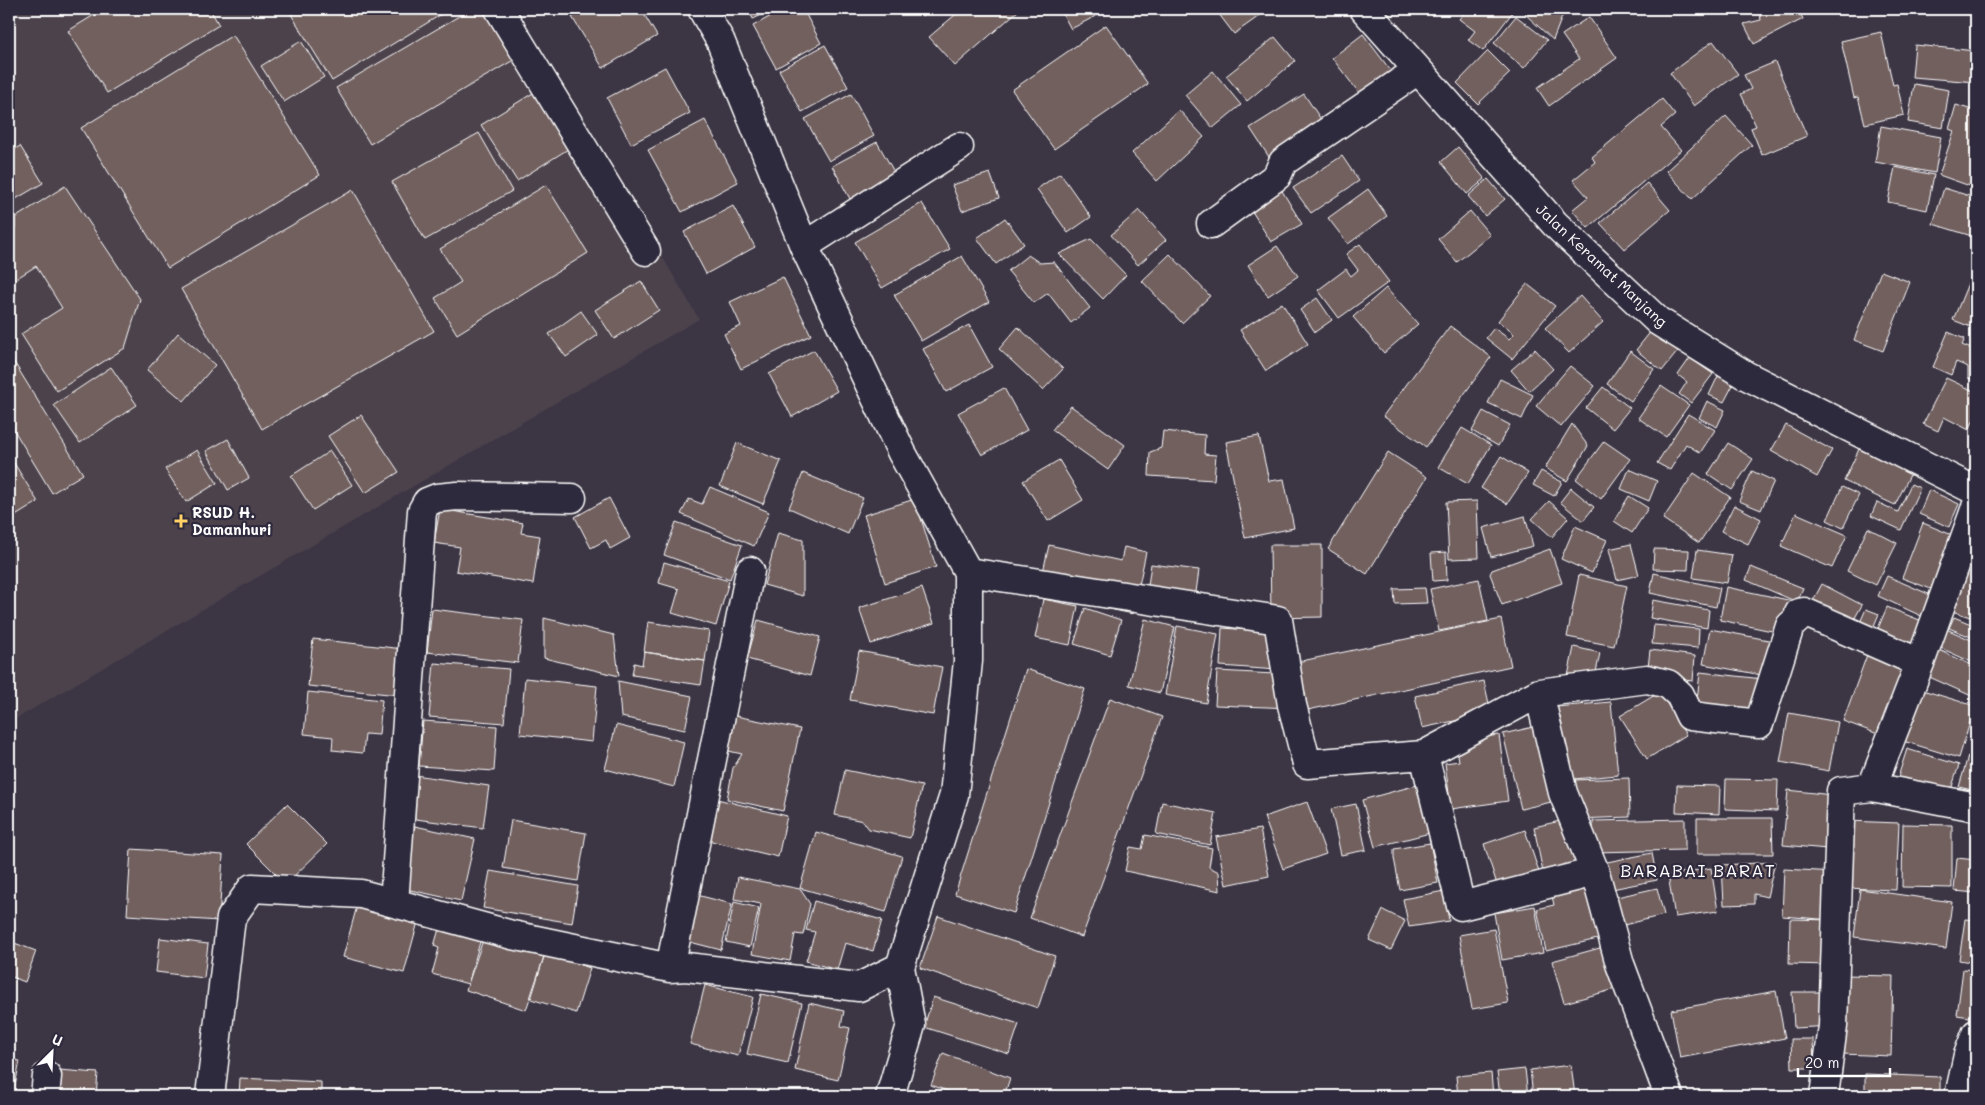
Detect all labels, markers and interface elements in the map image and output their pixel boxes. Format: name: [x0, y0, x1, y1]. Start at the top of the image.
street label: Jalan Keramat Manjang: [1532, 199, 1672, 331]
place label: RSUD H. Damanhuri: [192, 502, 272, 539]
marker: RSUD H. Damanhuri: [174, 514, 188, 528]
district label: BARABAI BARAT: [1620, 858, 1776, 882]
north arrow: [28, 1028, 78, 1078]
text: U: [49, 1029, 66, 1050]
scale bar: [1798, 1045, 1890, 1077]
text: 20 m: [1805, 1052, 1839, 1072]

